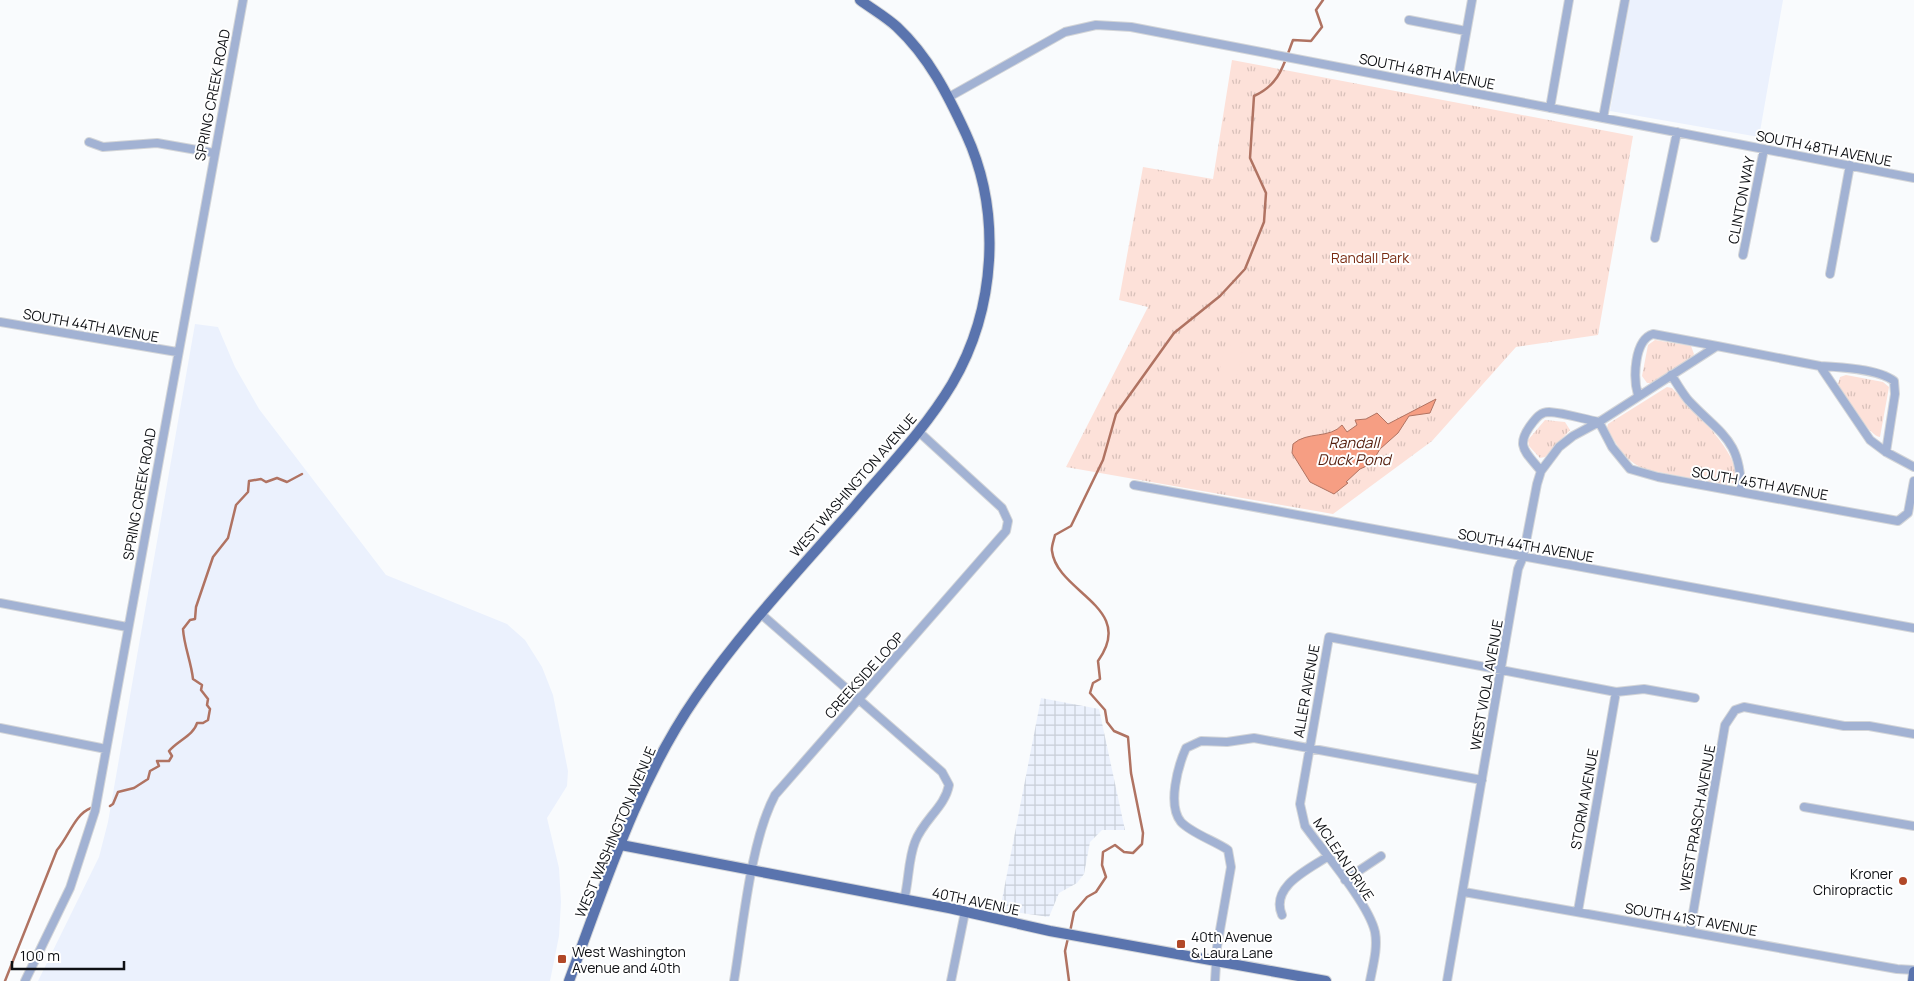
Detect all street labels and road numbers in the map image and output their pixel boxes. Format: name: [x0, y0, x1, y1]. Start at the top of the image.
street label: SPRING CREEK ROAD: [190, 27, 234, 163]
street label: SOUTH 48TH AVENUE: [1357, 48, 1497, 94]
street label: SOUTH 48TH AVENUE: [1754, 125, 1894, 171]
street label: CLINTON WAY: [1723, 154, 1759, 245]
street label: SOUTH 44TH AVENUE: [22, 304, 160, 346]
street label: WEST WASHINGTON AVENUE: [785, 409, 921, 561]
street label: SPRING CREEK ROAD: [118, 426, 160, 562]
street label: SOUTH 45TH AVENUE: [1690, 462, 1830, 504]
street label: SOUTH 44TH AVENUE: [1457, 524, 1595, 566]
street label: WEST VIOLA AVENUE: [1465, 618, 1507, 752]
street label: CREEKSIDE LOOP: [820, 627, 908, 722]
street label: ALLER AVENUE: [1288, 643, 1324, 739]
street label: WEST PRASCH AVENUE: [1675, 743, 1719, 893]
street label: WEST WASHINGTON AVENUE: [570, 744, 660, 920]
street label: STORM AVENUE: [1566, 747, 1602, 851]
street label: MCLEAN DRIVE: [1309, 814, 1379, 904]
street label: 40TH AVENUE: [930, 882, 1022, 920]
street label: SOUTH 41ST AVENUE: [1623, 898, 1759, 940]

